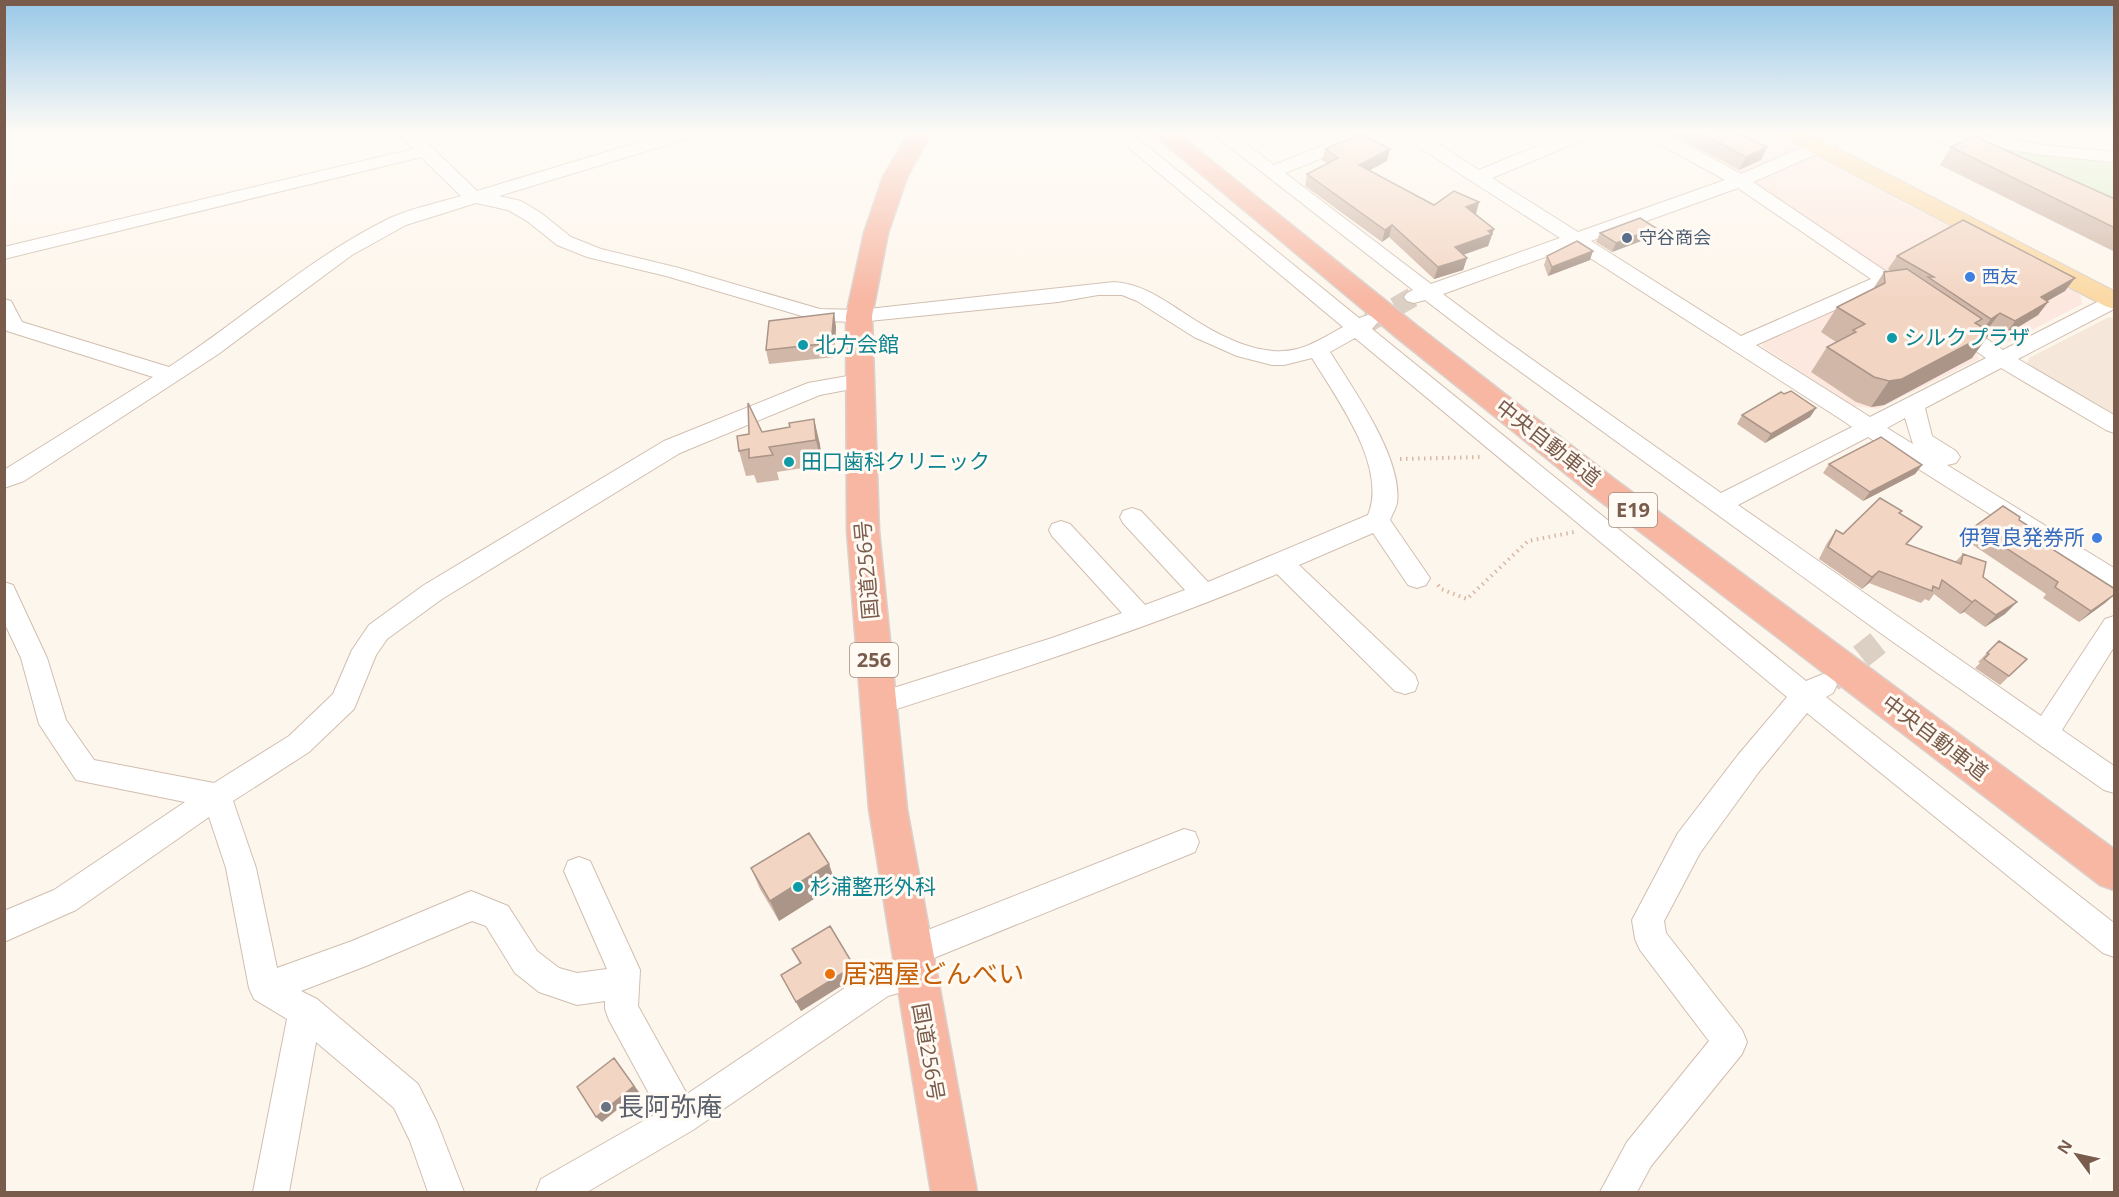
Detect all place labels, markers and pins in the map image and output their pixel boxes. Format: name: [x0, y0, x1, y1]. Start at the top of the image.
place label: 守谷商会: [1639, 225, 1711, 249]
marker: 守谷商会: [1620, 231, 1634, 245]
place label: 西友: [1982, 264, 2018, 288]
marker: 西友: [1963, 270, 1977, 284]
place label: シルクプラザ: [1904, 323, 2030, 351]
place label: 北方会館: [815, 330, 899, 358]
marker: シルクプラザ: [1885, 331, 1899, 345]
marker: 北方会館: [796, 338, 810, 352]
place label: 田口歯科クリニック: [801, 447, 990, 475]
marker: 田口歯科クリニック: [782, 455, 796, 469]
place label: 伊賀良発券所: [1959, 523, 2085, 551]
marker: 伊賀良発券所: [2090, 531, 2104, 545]
place label: 杉浦整形外科: [810, 872, 936, 900]
marker: 杉浦整形外科: [791, 880, 805, 894]
place label: 居酒屋どんべい: [842, 955, 1024, 991]
marker: 居酒屋どんべい: [823, 967, 837, 981]
place label: 長阿弥庵: [618, 1088, 722, 1124]
marker: 長阿弥庵: [599, 1100, 613, 1114]

